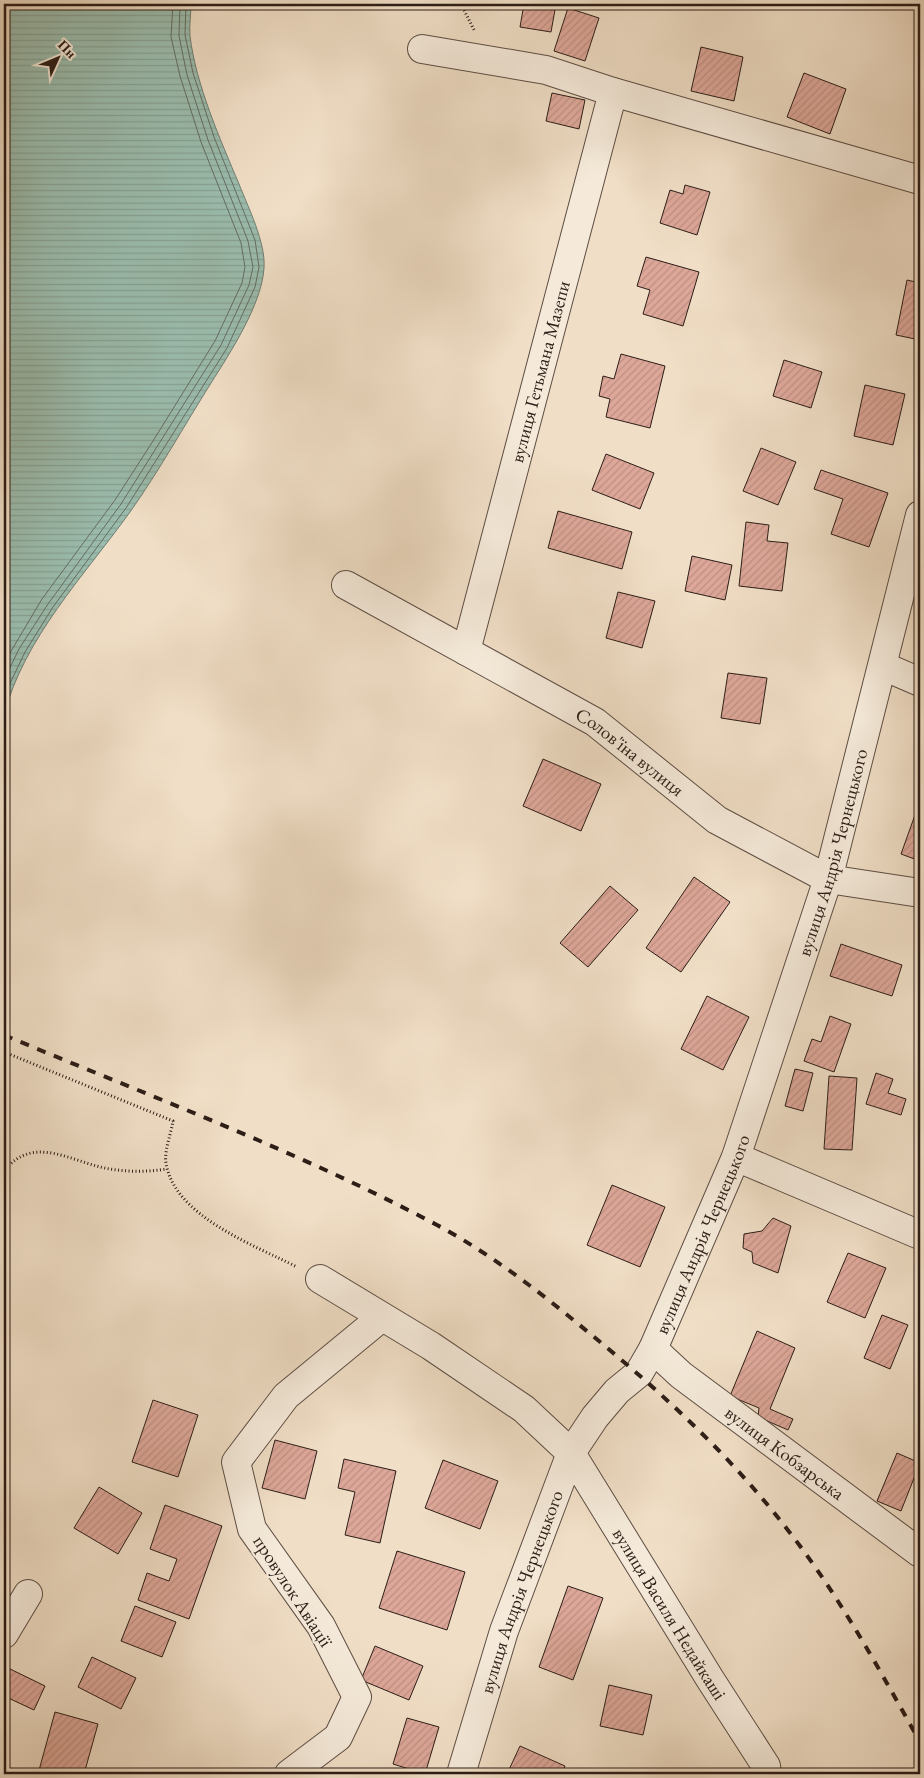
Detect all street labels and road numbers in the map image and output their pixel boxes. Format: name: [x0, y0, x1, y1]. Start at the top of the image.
street label: вулиця Гетьмана Мазепи: [504, 278, 575, 465]
street label: Солов'їна вулиця: [571, 701, 690, 802]
street label: вулиця Андрія Чернецького: [791, 746, 873, 959]
street label: вулиця Андрія Чернецького: [649, 1131, 755, 1338]
street label: вулиця Кобзарська: [720, 1400, 850, 1506]
street label: вулиця Андрія Чернецького: [473, 1486, 569, 1696]
street label: вулиця Василя Недайкаші: [607, 1523, 733, 1705]
street label: провулок Авіації: [248, 1530, 339, 1652]

